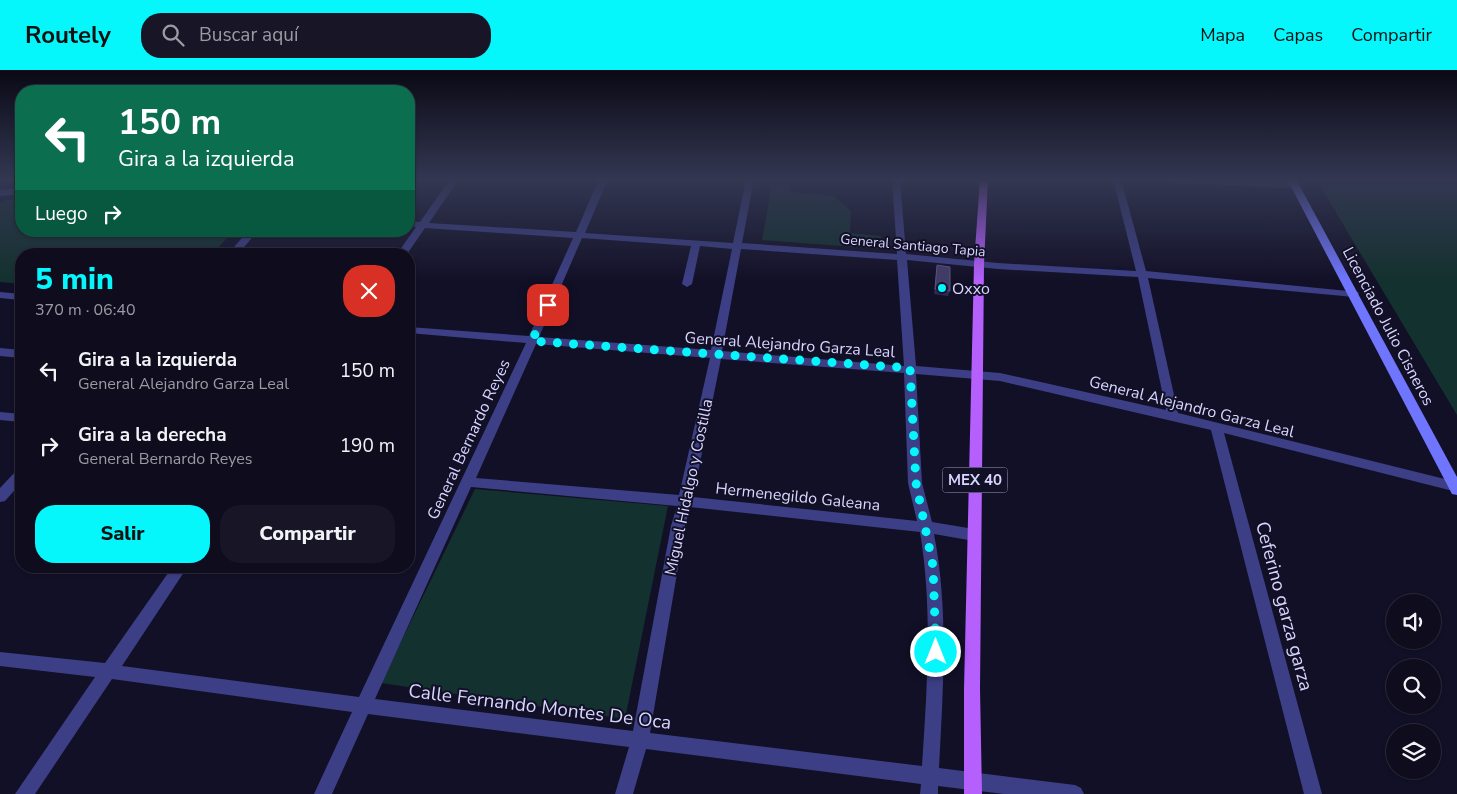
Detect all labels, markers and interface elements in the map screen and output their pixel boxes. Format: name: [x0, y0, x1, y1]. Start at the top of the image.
search box: [141, 13, 491, 58]
text: Routely: [25, 19, 111, 51]
icon: search: [159, 21, 187, 49]
text: Buscar aquí: [199, 22, 298, 48]
text: Mapa: [1200, 23, 1245, 47]
text: Capas: [1273, 23, 1323, 47]
text: Compartir: [1351, 23, 1432, 47]
text: 150 m: [118, 99, 221, 146]
icon: left: [35, 105, 100, 170]
text: Gira a la izquierda: [118, 144, 295, 174]
icon: right: [98, 200, 126, 228]
text: Luego: [35, 201, 88, 227]
street label: General Santiago Tapia: [839, 230, 986, 261]
street label: Licenciado Julio Cisneros: [1337, 243, 1439, 410]
text: 5 min: [35, 259, 114, 300]
button: close: [343, 265, 395, 317]
place label: Oxxo: [952, 278, 990, 300]
marker: Oxxo: [936, 282, 948, 294]
pin: [527, 284, 569, 326]
icon: arrive: [534, 291, 562, 319]
text: 370 m · 06:40: [35, 299, 136, 321]
street label: General Alejandro Garza Leal: [684, 327, 896, 363]
text: Gira a la izquierda: [78, 347, 237, 373]
street label: General Bernardo Reyes: [422, 356, 516, 523]
icon: left: [35, 357, 63, 385]
text: 150 m: [340, 358, 395, 384]
street label: General Alejandro Garza Leal: [1087, 371, 1297, 443]
text: General Alejandro Garza Leal: [78, 373, 289, 395]
street label: Miguel Hidalgo y Costilla: [659, 397, 718, 578]
text: Gira a la derecha: [78, 422, 227, 448]
icon: right: [35, 432, 63, 460]
text: 190 m: [340, 433, 395, 459]
text: General Bernardo Reyes: [78, 448, 253, 470]
road number: MEX 40: [942, 468, 1008, 492]
street label: Hermenegildo Galeana: [714, 477, 881, 517]
button: Salir: [35, 505, 210, 563]
button: Compartir: [220, 505, 395, 563]
street label: Ceferino garza garza: [1249, 519, 1319, 694]
map controls: [1386, 594, 1441, 779]
button: sound: [1386, 594, 1441, 649]
position arrow: [909, 625, 961, 677]
button: search: [1386, 659, 1441, 714]
street label: Calle Fernando Montes De Oca: [407, 678, 673, 736]
button: layers: [1386, 724, 1441, 779]

